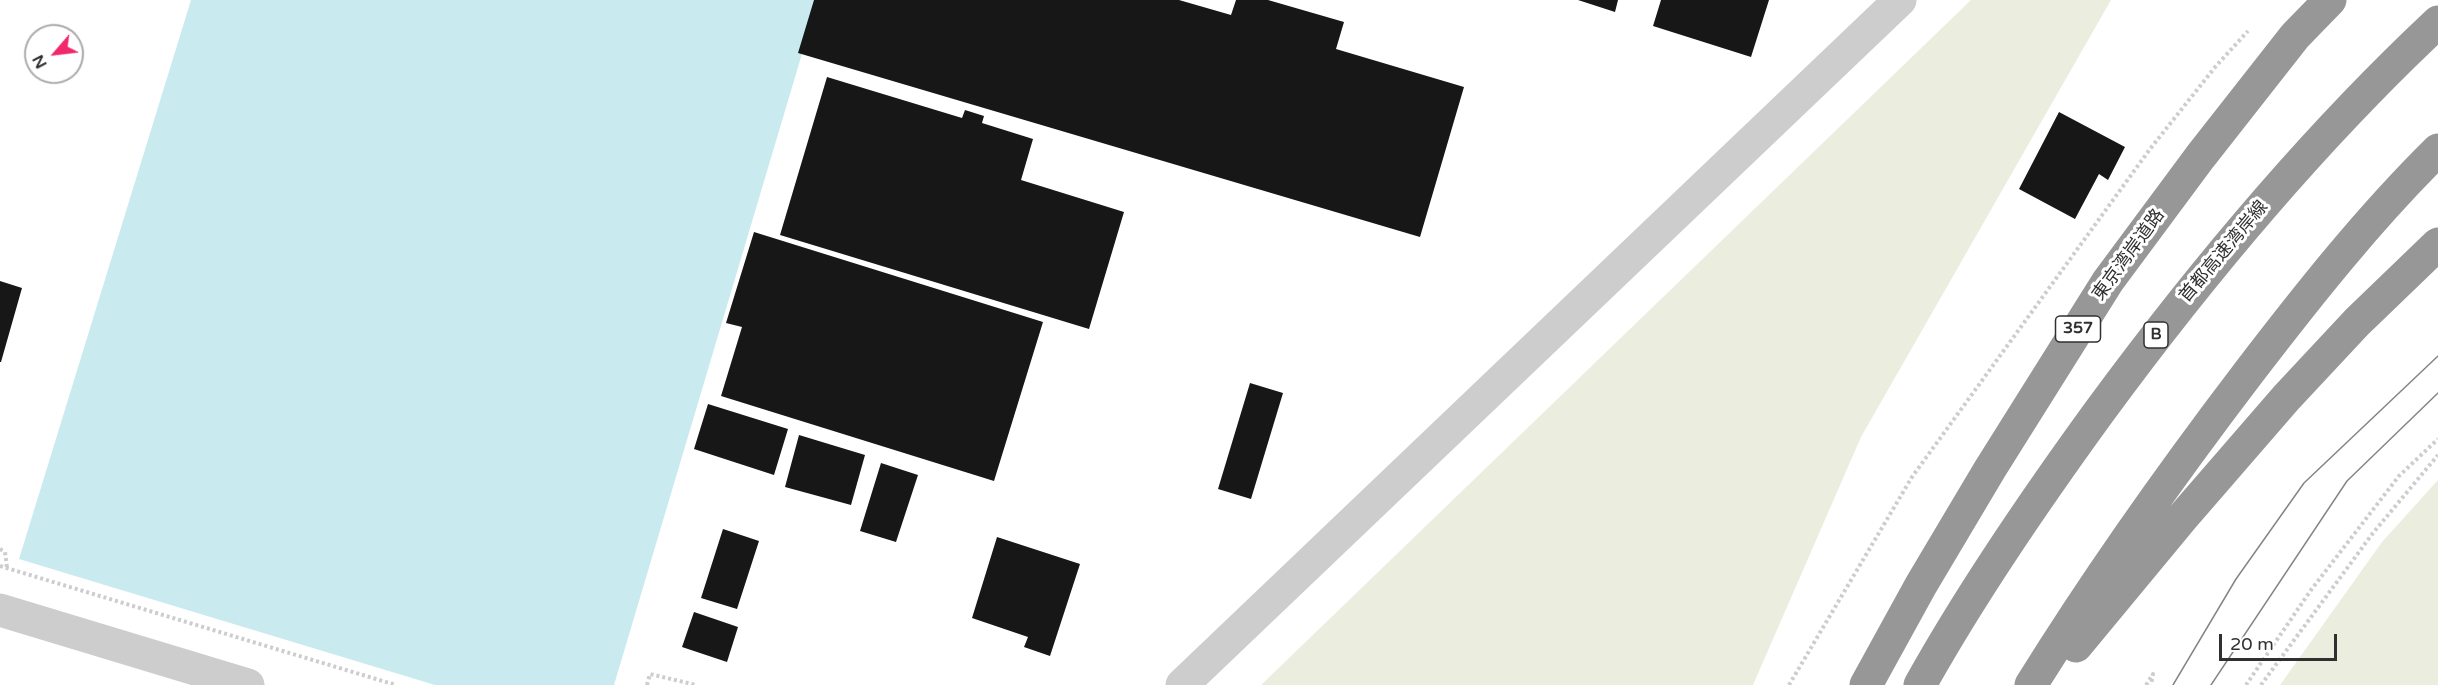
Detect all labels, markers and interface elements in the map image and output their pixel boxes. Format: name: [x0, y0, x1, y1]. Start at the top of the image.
north arrow: [24, 24, 84, 84]
text: N: [28, 51, 52, 72]
street label: 首都高速湾岸線: [2175, 197, 2273, 307]
street label: 東京湾岸道路: [2089, 205, 2169, 305]
road number: 357: [2056, 316, 2100, 342]
road number: B: [2144, 322, 2168, 348]
scale bar: [2222, 622, 2340, 660]
text: 20 m: [2230, 633, 2274, 655]

